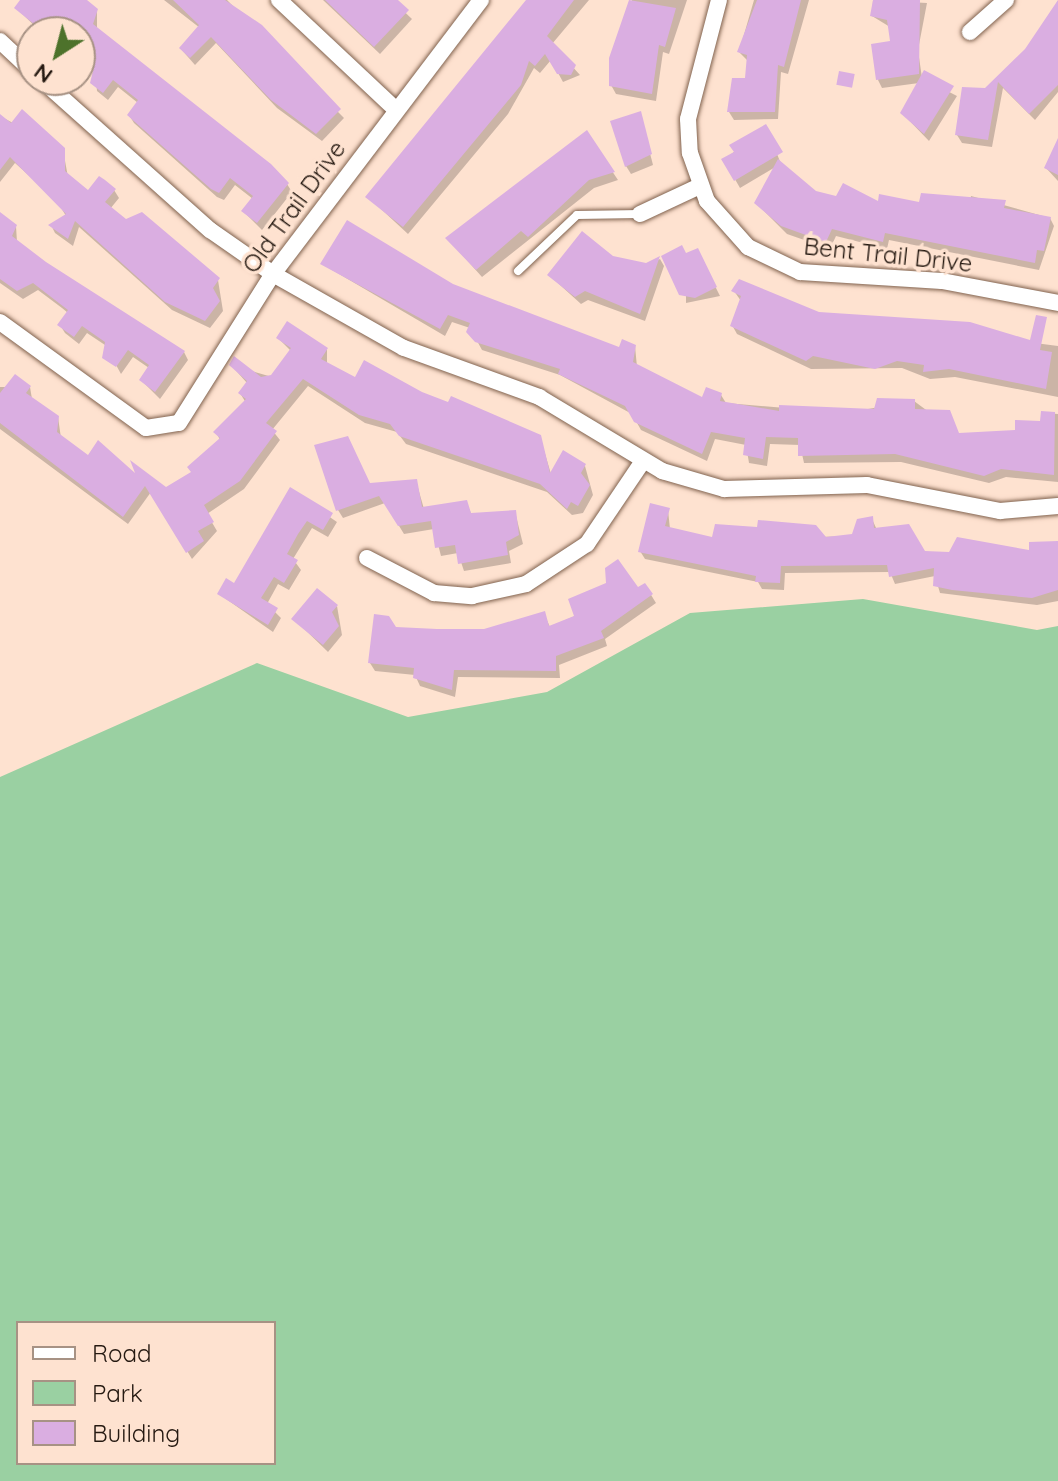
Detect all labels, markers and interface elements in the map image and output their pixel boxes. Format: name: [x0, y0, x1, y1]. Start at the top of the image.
north arrow: [16, 16, 96, 96]
text: N: [28, 58, 58, 90]
street label: Old Trail Drive: [236, 135, 352, 279]
street label: Bent Trail Drive: [802, 232, 974, 278]
legend: [16, 1321, 276, 1465]
text: Road: [92, 1338, 152, 1368]
text: Park: [92, 1378, 143, 1408]
text: Building: [92, 1418, 180, 1448]

